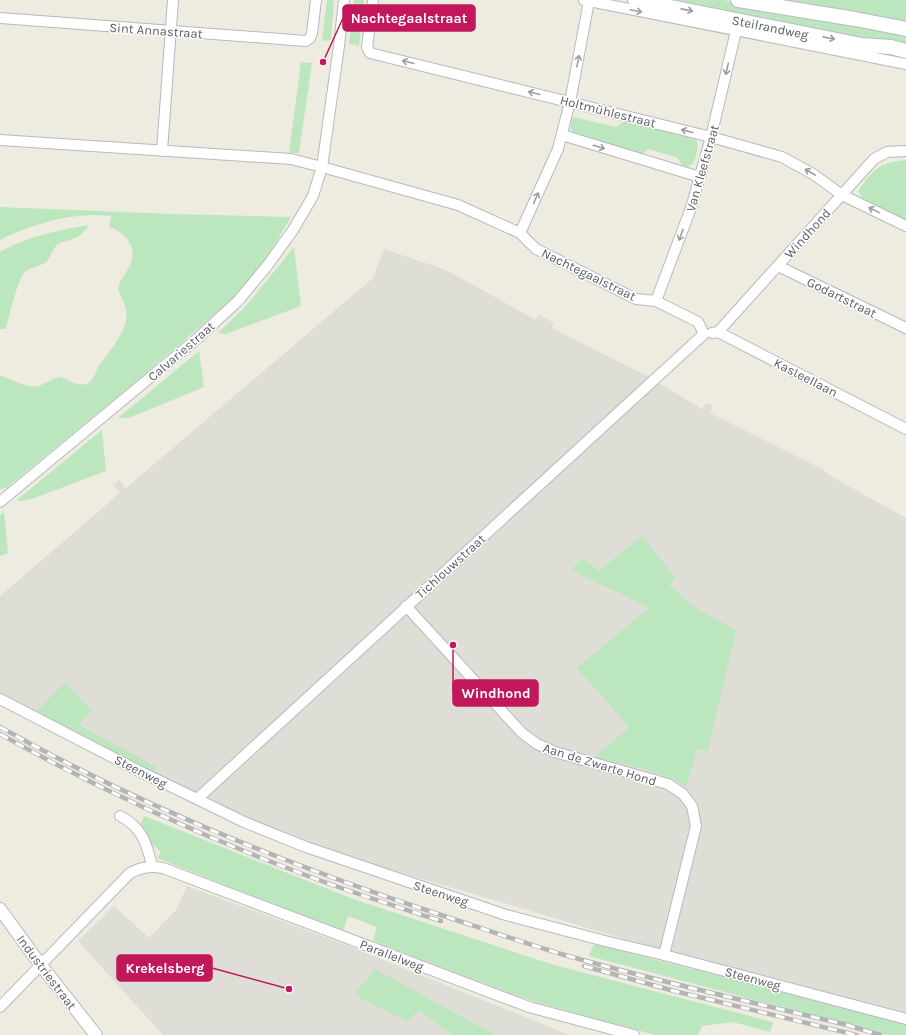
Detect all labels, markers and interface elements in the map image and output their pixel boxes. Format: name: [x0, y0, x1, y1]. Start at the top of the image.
callout: Nachtegaalstraat: [343, 5, 475, 31]
one-way arrow: [629, 7, 642, 15]
one-way arrow: [680, 7, 693, 15]
text: Nachtegaalstraat: [351, 10, 468, 27]
street label: Steilrandweg: [731, 12, 811, 42]
street label: Sint Annastraat: [109, 20, 203, 41]
one-way arrow: [822, 34, 835, 42]
one-way arrow: [574, 55, 582, 68]
one-way arrow: [401, 58, 414, 65]
one-way arrow: [723, 62, 730, 75]
one-way arrow: [528, 89, 541, 96]
street label: Holtmühlestraat: [558, 92, 657, 131]
street label: Van Kleefstraat: [683, 123, 722, 213]
one-way arrow: [681, 127, 694, 134]
one-way arrow: [593, 143, 605, 151]
one-way arrow: [804, 168, 816, 176]
one-way arrow: [533, 192, 540, 204]
street label: Windhond: [781, 205, 834, 261]
one-way arrow: [868, 206, 880, 214]
one-way arrow: [677, 228, 684, 241]
street label: Nachtegaalstraat: [539, 245, 638, 304]
street label: Godartstraat: [805, 274, 879, 321]
street label: Calvariestraat: [145, 318, 218, 384]
street label: Kasteellaan: [771, 355, 840, 400]
street label: Tichlouwstraat: [412, 531, 488, 602]
callout: Windhond: [453, 680, 538, 706]
text: Windhond: [461, 685, 531, 702]
street label: Aan de Zwarte Hond: [541, 740, 658, 789]
street label: Steenweg: [112, 752, 170, 791]
street label: Steenweg: [411, 877, 471, 910]
street label: Industriestraat: [14, 932, 80, 1013]
street label: Parallelweg: [358, 936, 427, 975]
callout: Krekelsberg: [117, 955, 212, 981]
text: Krekelsberg: [126, 960, 204, 977]
street label: Steenweg: [723, 964, 783, 993]

